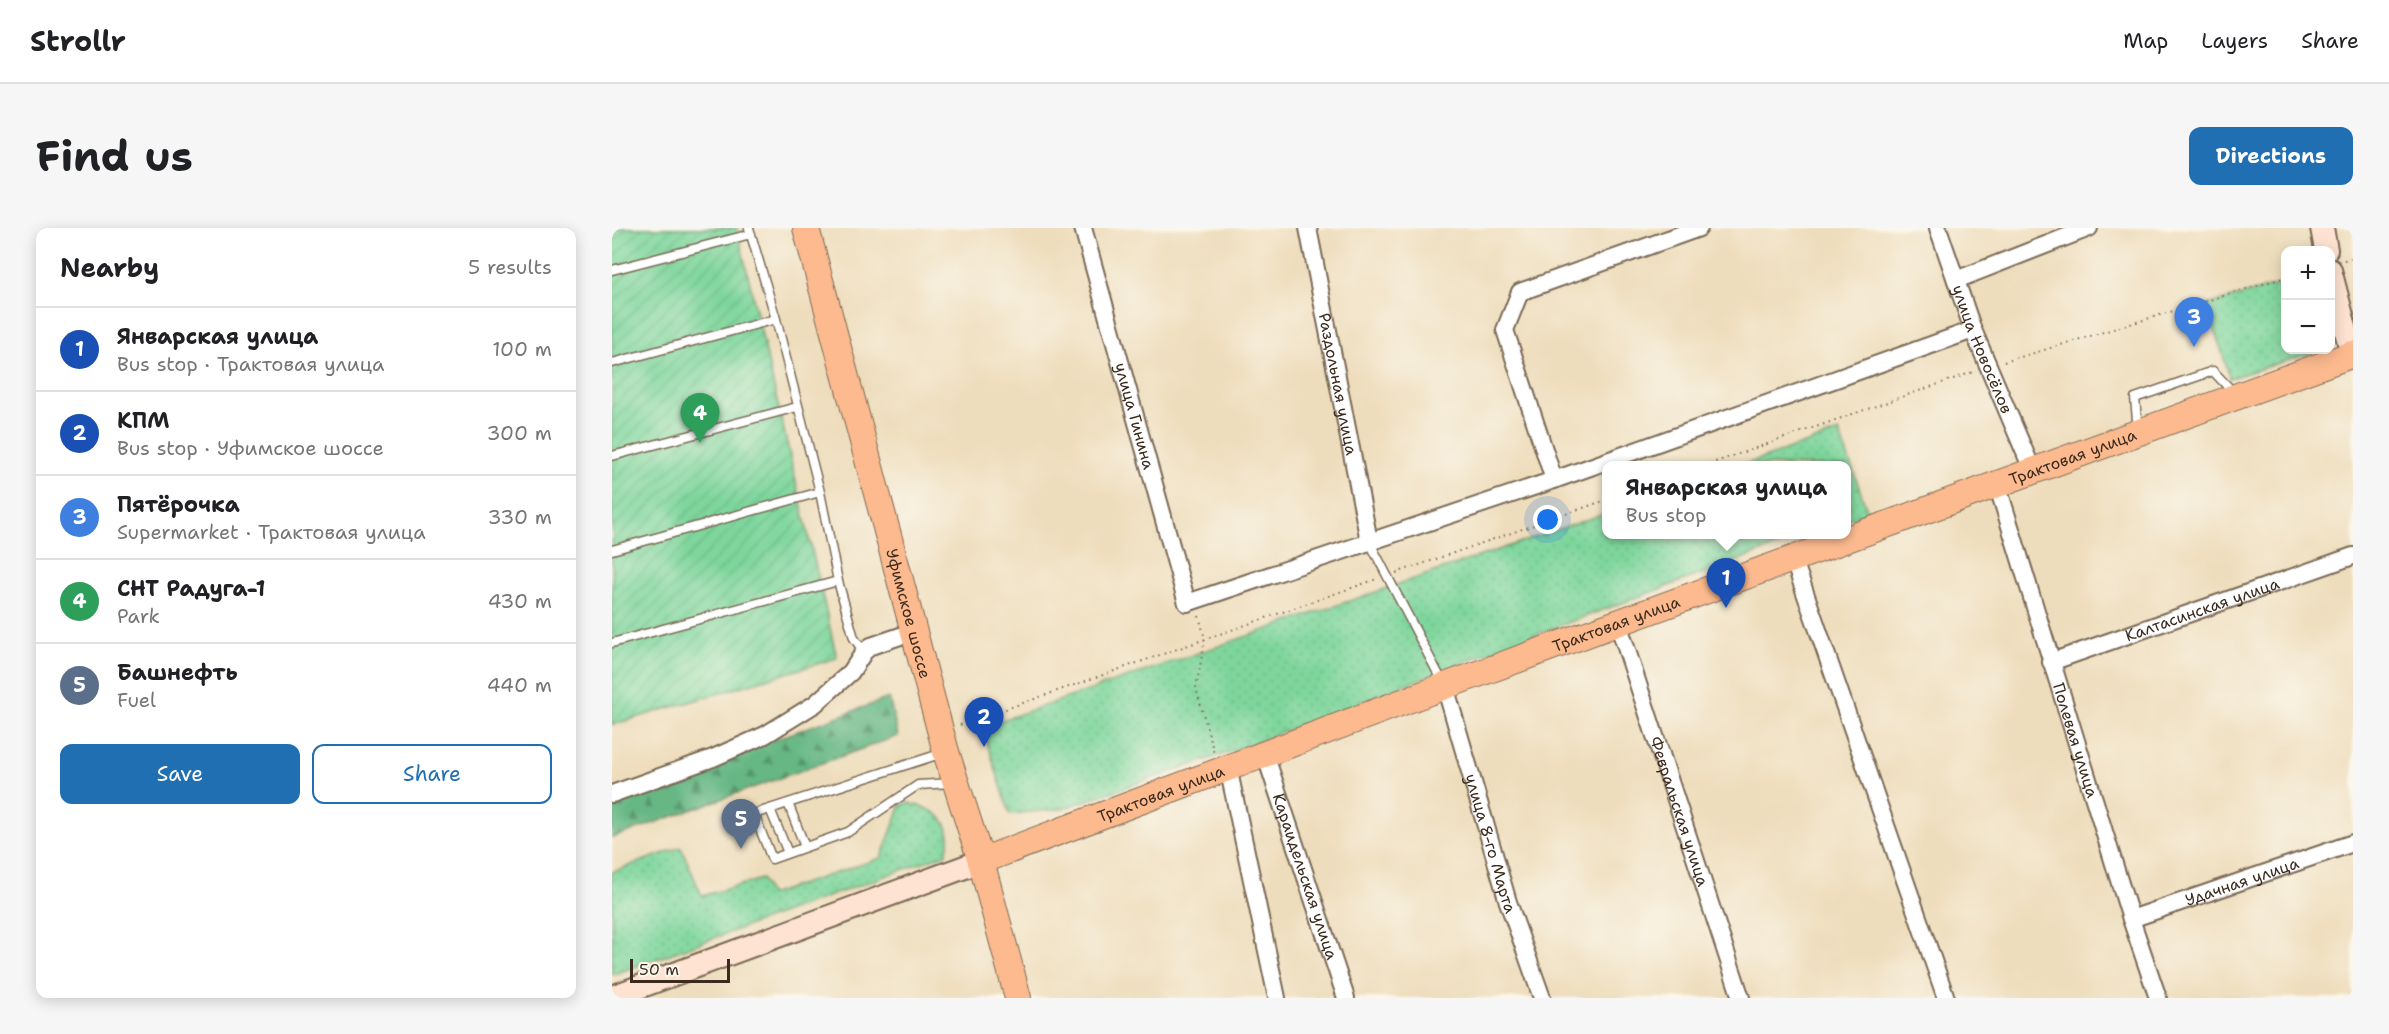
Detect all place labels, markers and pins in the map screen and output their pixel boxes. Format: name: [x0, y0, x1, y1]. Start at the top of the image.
pin: 3: [2174, 298, 2214, 347]
pin: 4: [680, 394, 719, 443]
pin: 1: [1706, 558, 1746, 608]
pin: 2: [964, 698, 1004, 747]
pin: 5: [722, 800, 760, 849]

